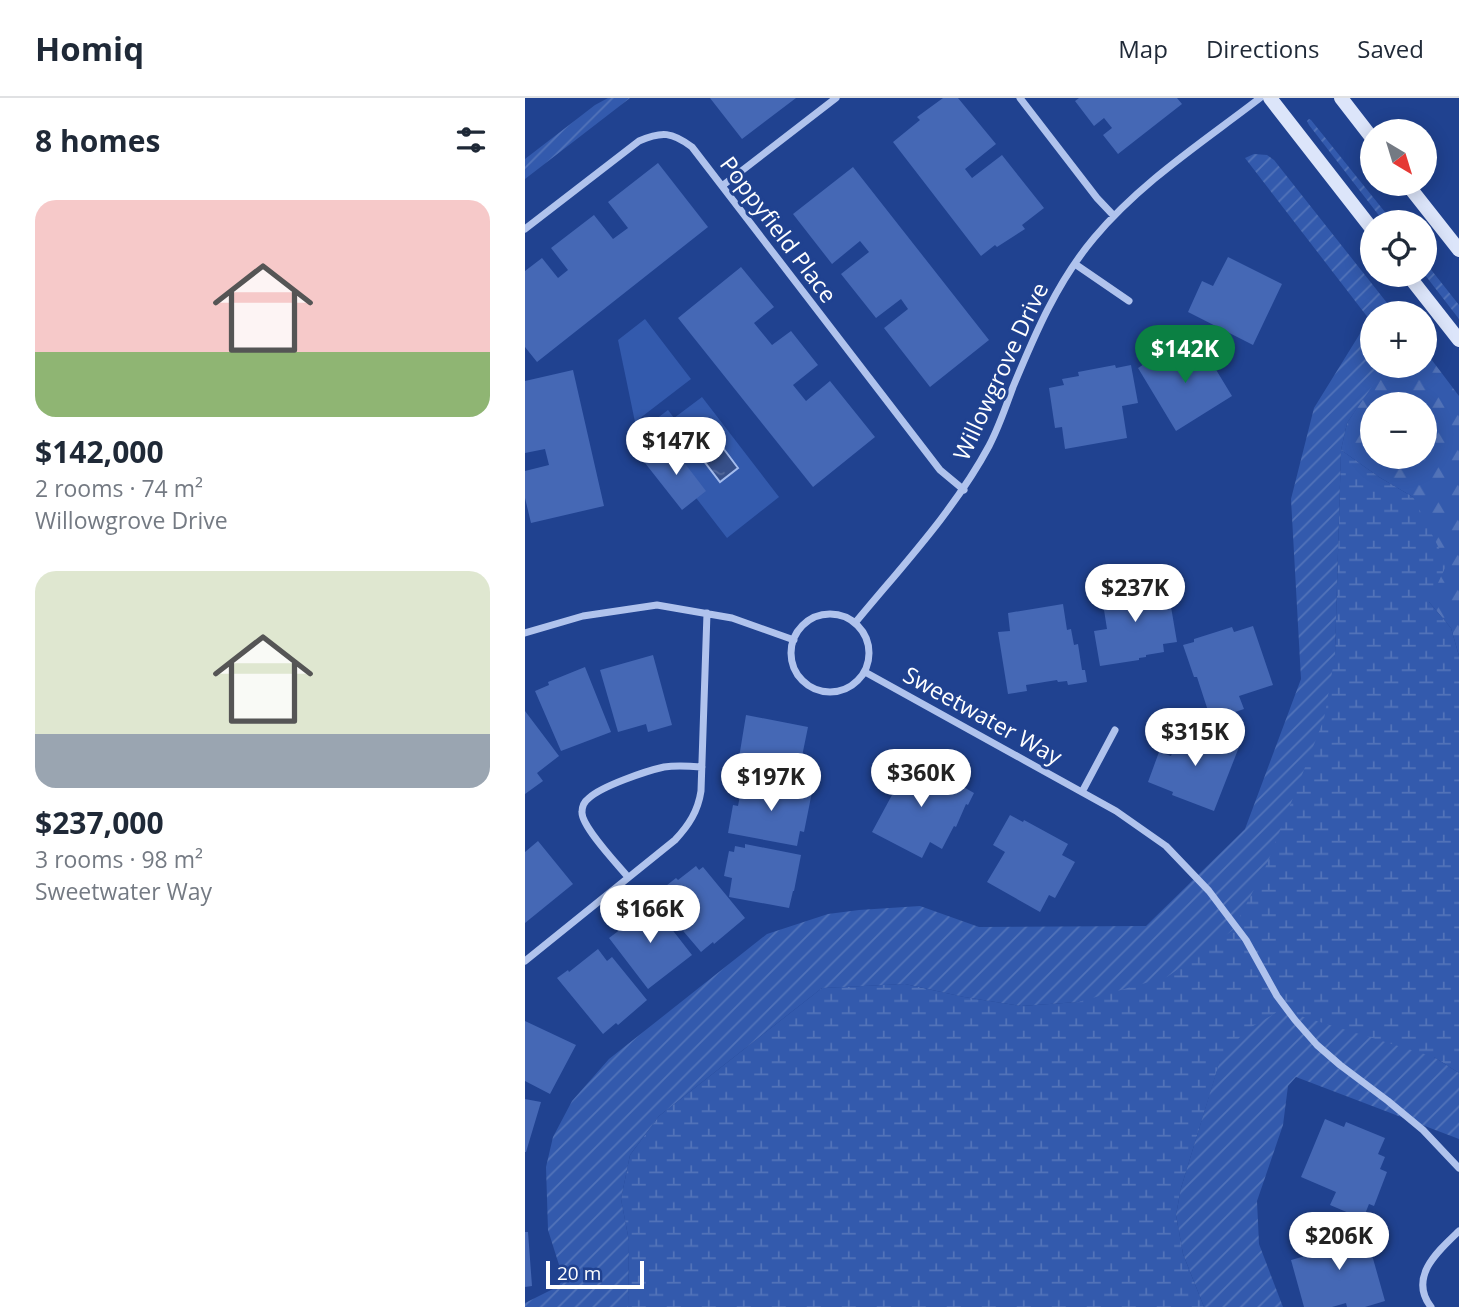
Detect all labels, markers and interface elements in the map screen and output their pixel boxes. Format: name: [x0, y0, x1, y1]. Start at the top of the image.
text: Homiq: [35, 26, 144, 71]
text: Map: [1118, 32, 1168, 65]
text: Directions: [1206, 32, 1319, 65]
text: Saved: [1357, 32, 1424, 65]
north arrow: [1360, 119, 1437, 196]
map controls: [1360, 119, 1437, 469]
text: 8 homes: [35, 120, 160, 161]
icon: filters: [452, 121, 490, 159]
street label: Poppyfield Place: [713, 149, 845, 309]
button: locate: [1360, 210, 1437, 287]
icon: home: [200, 245, 326, 371]
street label: Willowgrove Drive: [945, 277, 1055, 465]
button: +: [1360, 301, 1437, 378]
pin: $142K: [1136, 326, 1234, 385]
text: $142K: [1151, 332, 1219, 364]
button: −: [1360, 392, 1437, 469]
pin: $147K: [627, 418, 725, 477]
text: $147K: [642, 424, 710, 456]
text: $142,000: [35, 431, 164, 472]
text: 2 rooms · 74 m²: [35, 472, 203, 504]
text: Willowgrove Drive: [35, 504, 228, 536]
pin: $237K: [1086, 564, 1184, 624]
text: $237K: [1101, 571, 1169, 603]
icon: home: [200, 616, 326, 742]
street label: Sweetwater Way: [898, 658, 1069, 772]
pin: $315K: [1146, 708, 1244, 768]
text: $315K: [1161, 715, 1229, 747]
pin: $360K: [872, 750, 970, 809]
pin: $197K: [722, 754, 820, 813]
text: $360K: [887, 756, 955, 788]
text: $197K: [737, 760, 805, 792]
text: $237,000: [35, 802, 164, 843]
text: 3 rooms · 98 m²: [35, 843, 203, 875]
text: Sweetwater Way: [35, 875, 212, 907]
pin: $166K: [601, 886, 699, 945]
text: $166K: [616, 892, 684, 924]
pin: $206K: [1290, 1212, 1388, 1272]
text: $206K: [1305, 1219, 1373, 1251]
scale bar: [546, 1258, 644, 1290]
text: 20 m: [557, 1260, 601, 1286]

